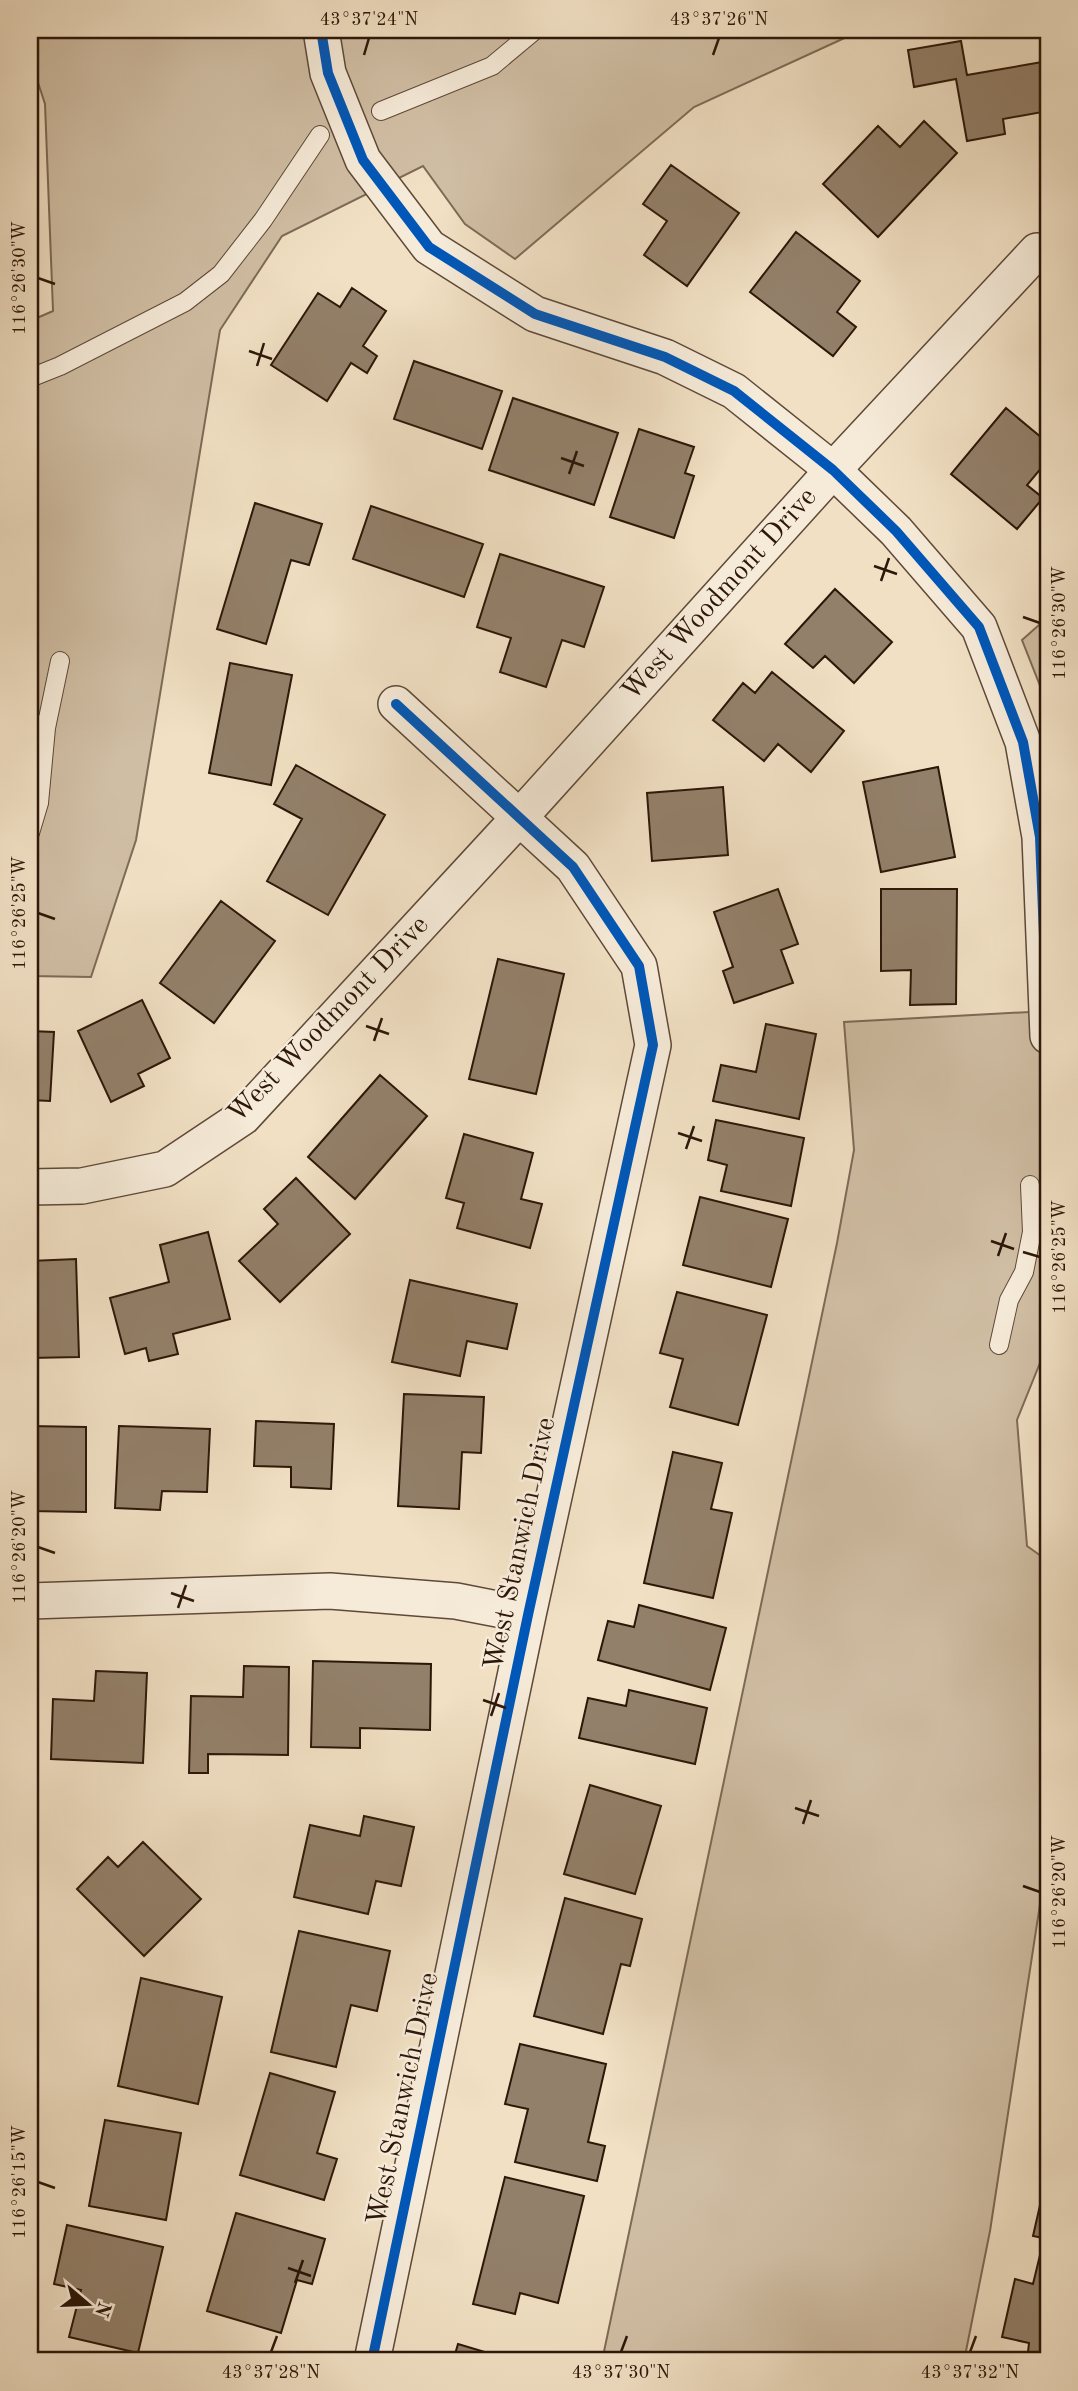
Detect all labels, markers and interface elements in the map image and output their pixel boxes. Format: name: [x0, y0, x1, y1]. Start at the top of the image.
text: 43°37'24"N: [320, 11, 418, 29]
text: 43°37'26"N: [670, 11, 768, 29]
text: 116°26'30"W: [11, 221, 29, 335]
street label: West Woodmont Drive: [617, 483, 823, 707]
text: 116°26'30"W: [1051, 566, 1069, 680]
text: 116°26'25"W: [11, 856, 29, 970]
street label: West Woodmont Drive: [223, 911, 435, 1129]
text: 116°26'25"W: [1051, 1200, 1069, 1314]
street label: West Stanwich Drive: [481, 1415, 561, 1673]
text: 116°26'20"W: [11, 1490, 29, 1604]
text: 116°26'20"W: [1051, 1835, 1069, 1949]
street label: West Stanwich Drive: [364, 1970, 444, 2228]
text: 116°26'15"W: [11, 2125, 29, 2239]
north arrow: [52, 2268, 122, 2338]
text: N: [90, 2299, 113, 2319]
text: 43°37'28"N: [222, 2364, 320, 2382]
text: 43°37'30"N: [572, 2364, 670, 2382]
text: 43°37'32"N: [921, 2364, 1019, 2382]

